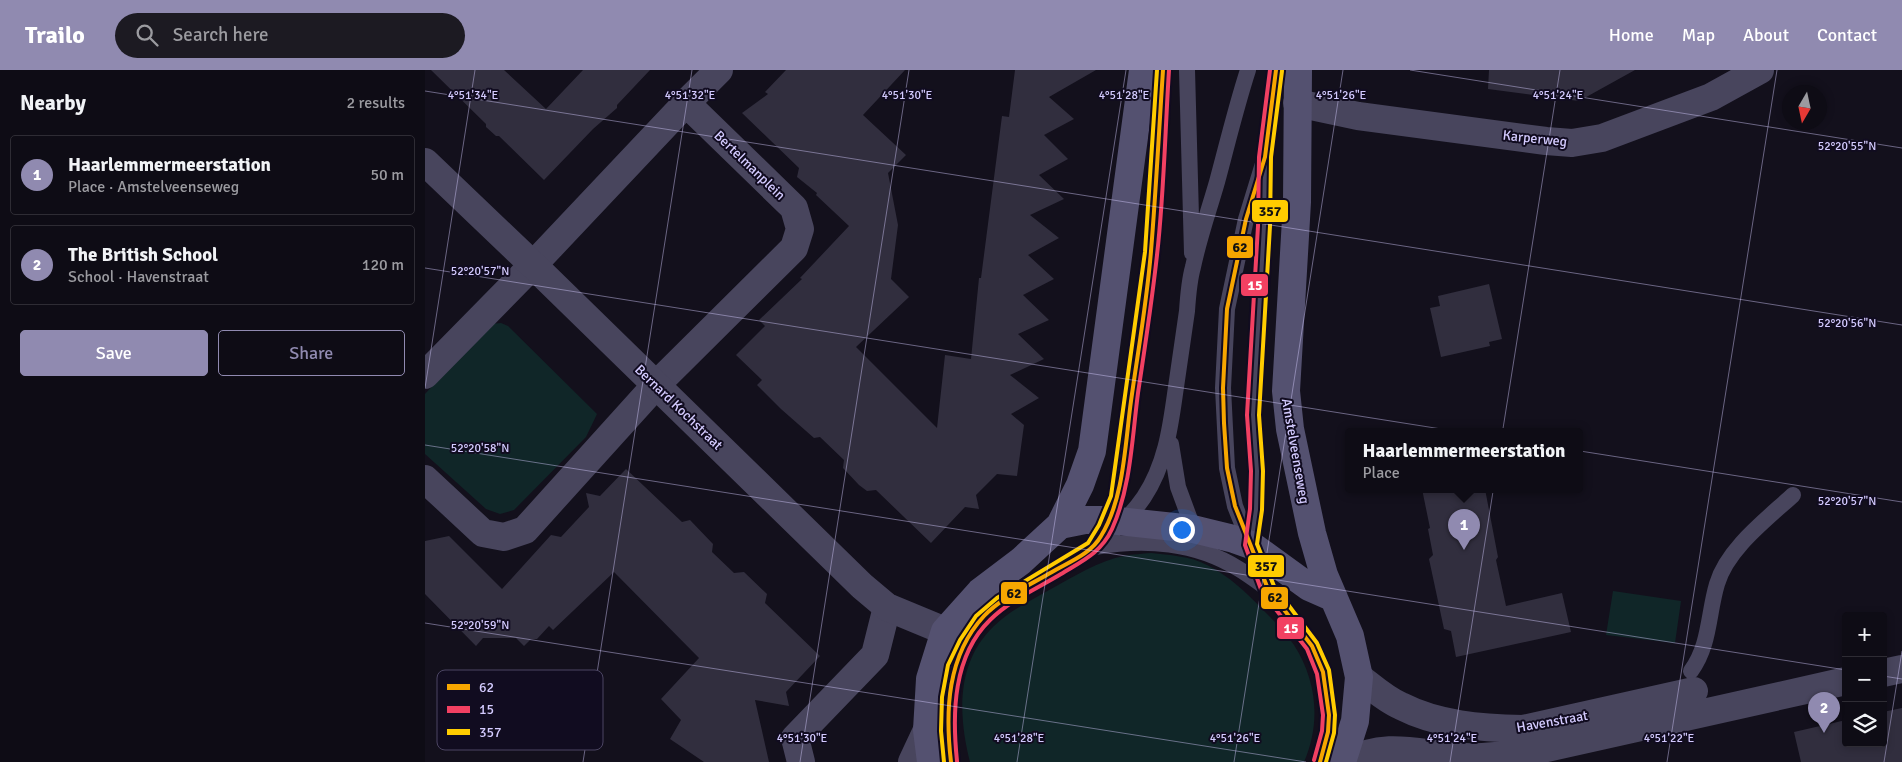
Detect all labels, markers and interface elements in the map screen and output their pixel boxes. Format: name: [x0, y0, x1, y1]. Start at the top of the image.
search box: [115, 13, 465, 58]
text: Trailo: [25, 20, 85, 50]
icon: search: [133, 21, 161, 49]
text: Search here: [173, 23, 269, 47]
text: Home: [1609, 24, 1654, 46]
text: Map: [1682, 24, 1715, 46]
text: About: [1743, 24, 1789, 46]
text: Contact: [1817, 24, 1877, 46]
north arrow: [1782, 85, 1827, 130]
text: 4°51'34"E: [448, 88, 499, 103]
text: 4°51'32"E: [665, 88, 716, 103]
text: 4°51'30"E: [882, 88, 933, 103]
text: 4°51'28"E: [1099, 88, 1150, 103]
text: 4°51'26"E: [1316, 88, 1367, 103]
text: 4°51'24"E: [1533, 88, 1584, 103]
text: Nearby: [20, 90, 86, 116]
text: 2 results: [346, 93, 405, 113]
street label: Bertelmanplein: [710, 127, 789, 204]
street label: Karperweg: [1502, 127, 1568, 150]
text: 52°20'55"N: [1818, 139, 1876, 154]
text: Haarlemmermeerstation: [68, 153, 271, 177]
text: 1: [33, 165, 41, 185]
text: 50 m: [370, 165, 404, 185]
text: Place · Amstelveenseweg: [68, 177, 239, 197]
line badge: 357: [1251, 199, 1289, 223]
text: 357: [1259, 203, 1282, 220]
line badge: 62: [1226, 235, 1254, 259]
text: 62: [1232, 239, 1248, 256]
text: The British School: [68, 243, 218, 267]
text: 2: [33, 255, 41, 275]
text: 120 m: [362, 255, 404, 275]
text: 52°20'57"N: [451, 264, 509, 279]
text: School · Havenstraat: [68, 267, 209, 287]
line badge: 15: [1240, 273, 1269, 297]
text: 15: [1247, 277, 1263, 294]
text: 52°20'56"N: [1818, 316, 1876, 331]
button: Save: [20, 330, 208, 376]
button: Share: [218, 330, 405, 376]
street label: Bernard Kochstraat: [631, 361, 726, 454]
street label: Amstelveenseweg: [1278, 397, 1313, 505]
popup: [1345, 428, 1583, 493]
text: Haarlemmermeerstation: [1363, 439, 1566, 463]
text: 52°20'58"N: [451, 441, 509, 456]
text: Place: [1363, 463, 1400, 483]
text: 52°20'57"N: [1818, 494, 1876, 509]
pin: 1: [1448, 509, 1480, 550]
your location: [1169, 517, 1195, 543]
line badge: 357: [1247, 554, 1285, 578]
text: 357: [1255, 558, 1278, 575]
line badge: 62: [1000, 581, 1028, 605]
text: 62: [1006, 585, 1022, 602]
line badge: 62: [1260, 586, 1289, 610]
text: 62: [1267, 589, 1283, 606]
map controls: [1842, 612, 1887, 747]
button: +: [1842, 612, 1887, 657]
line badge: 15: [1276, 616, 1305, 640]
text: 52°20'59"N: [451, 618, 509, 633]
text: 15: [1283, 620, 1299, 637]
button: −: [1842, 657, 1887, 702]
legend: [437, 670, 603, 750]
text: 62: [479, 679, 494, 696]
pin: 2: [1808, 692, 1840, 733]
text: 15: [479, 701, 494, 718]
button: layers: [1842, 702, 1887, 747]
street label: Havenstraat: [1515, 707, 1589, 736]
text: 357: [479, 724, 502, 741]
text: 4°51'30"E: [777, 731, 828, 746]
text: 4°51'28"E: [994, 731, 1045, 746]
text: 4°51'26"E: [1210, 731, 1261, 746]
text: 4°51'24"E: [1427, 731, 1478, 746]
text: 4°51'22"E: [1644, 731, 1695, 746]

